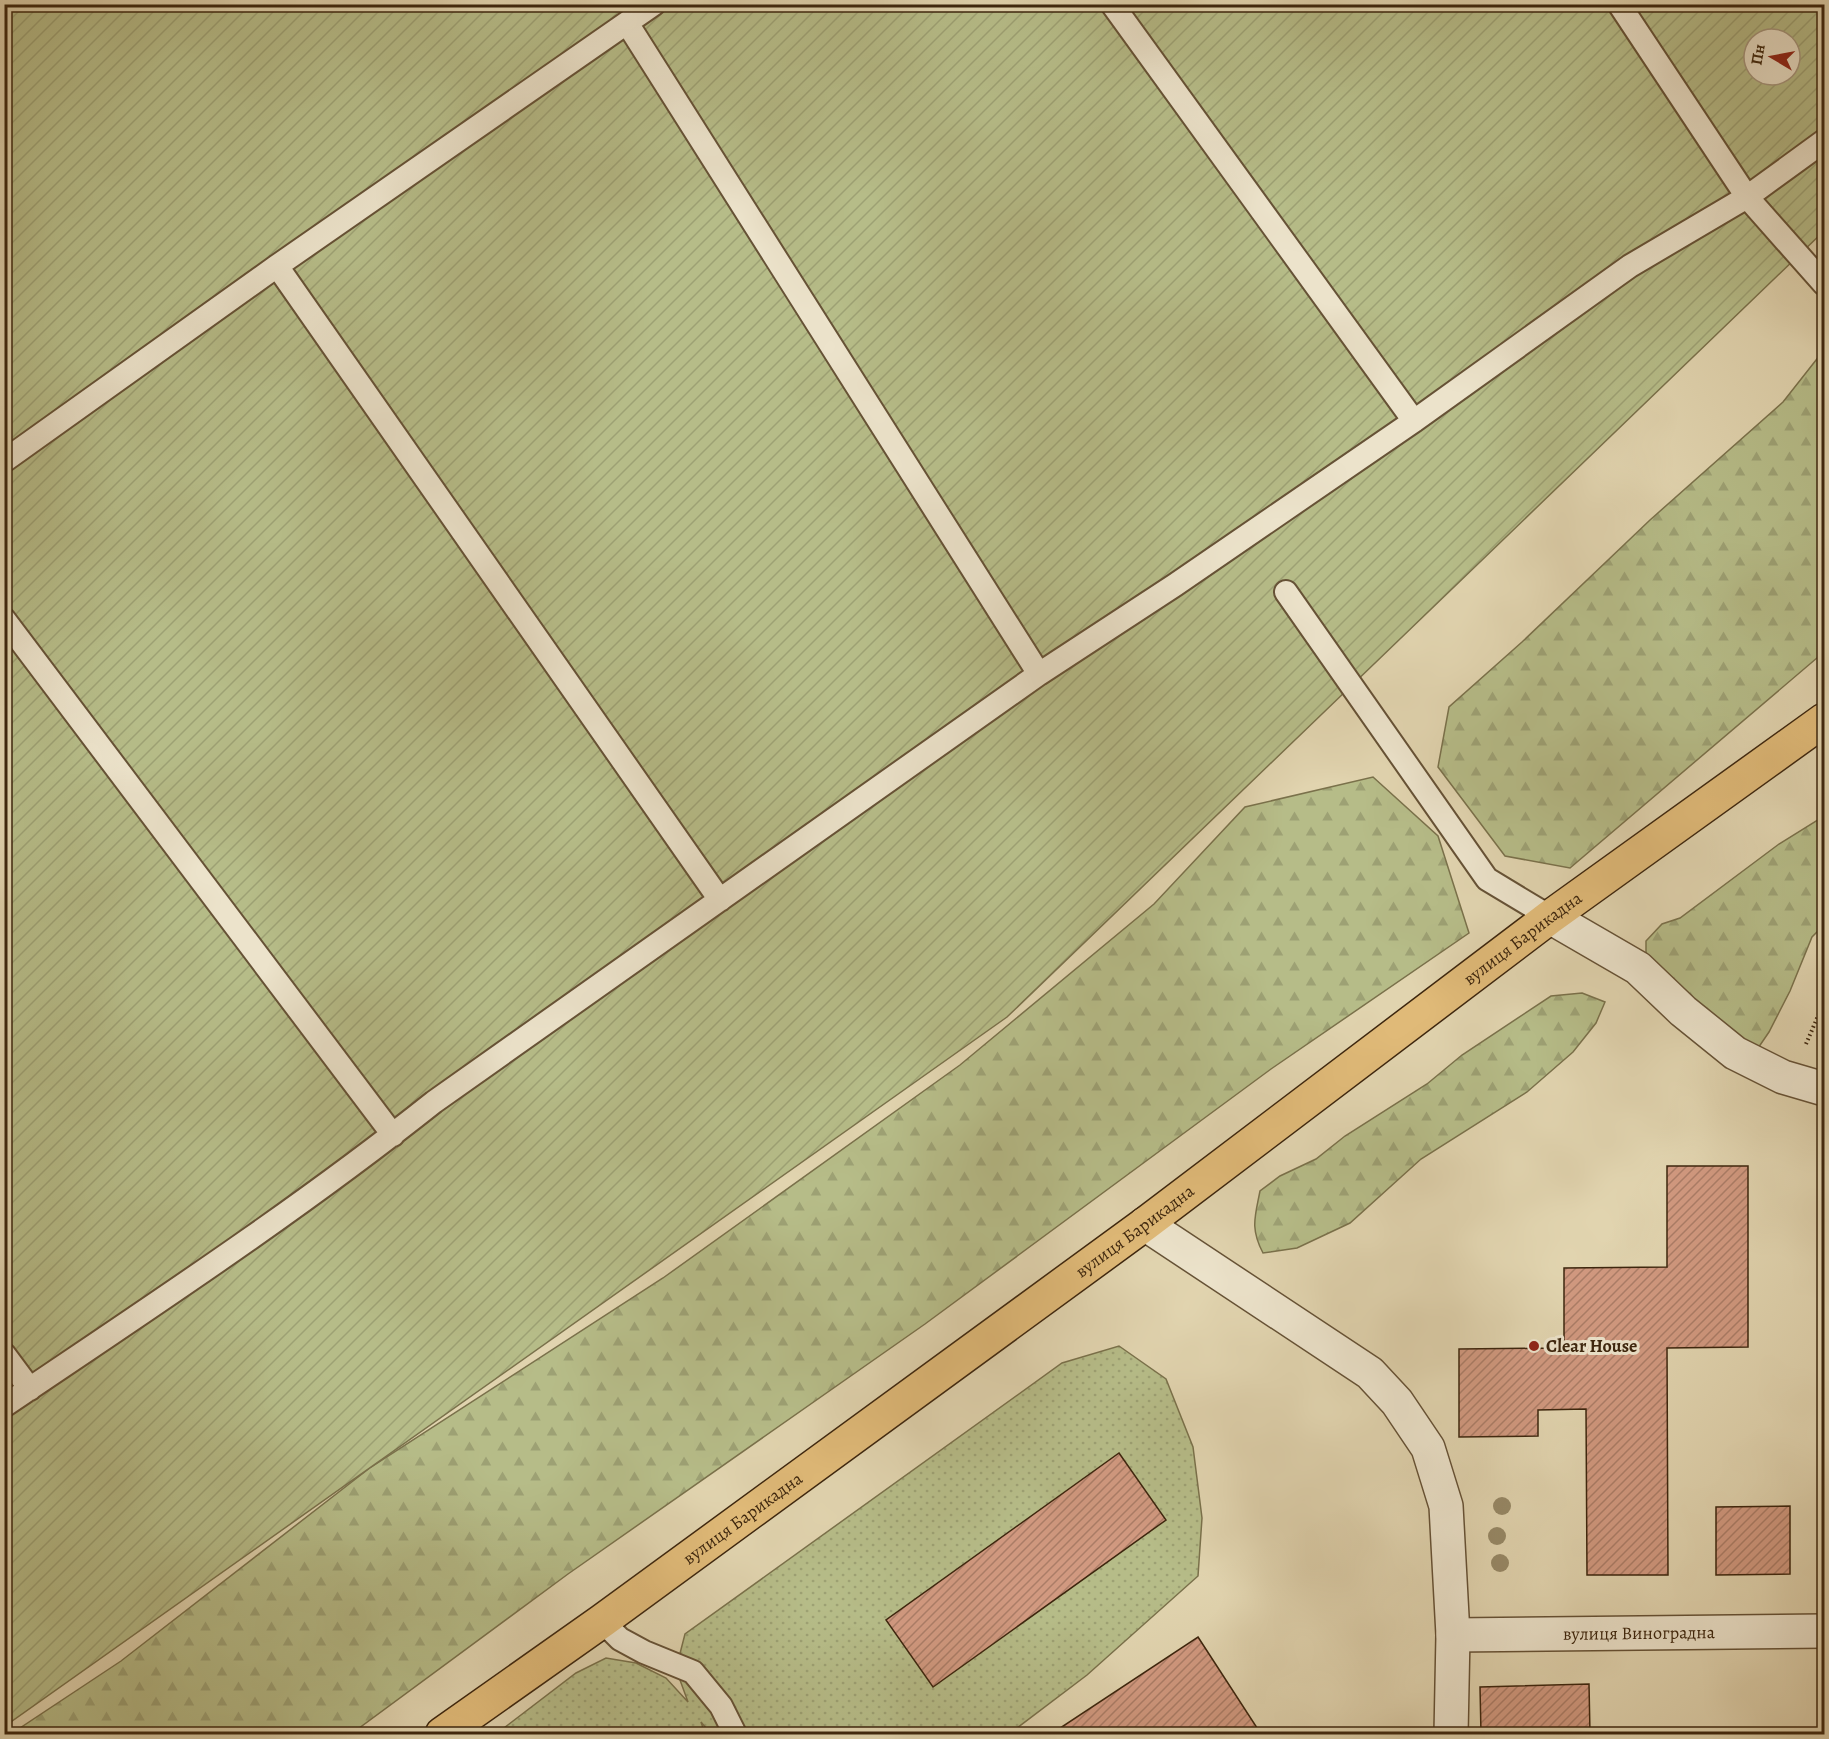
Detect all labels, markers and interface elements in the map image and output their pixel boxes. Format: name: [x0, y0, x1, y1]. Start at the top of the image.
north arrow: [1742, 27, 1802, 87]
text: Пн: [1746, 42, 1771, 67]
street label: вулиця Барикадна: [1458, 886, 1587, 991]
street label: вулиця Барикадна: [1070, 1179, 1200, 1283]
place label: Clear House: [1546, 1334, 1637, 1358]
marker: Clear House: [1527, 1339, 1541, 1353]
street label: вулиця Барикадна: [678, 1466, 808, 1570]
street label: вулиця Виноградна: [1563, 1620, 1716, 1646]

